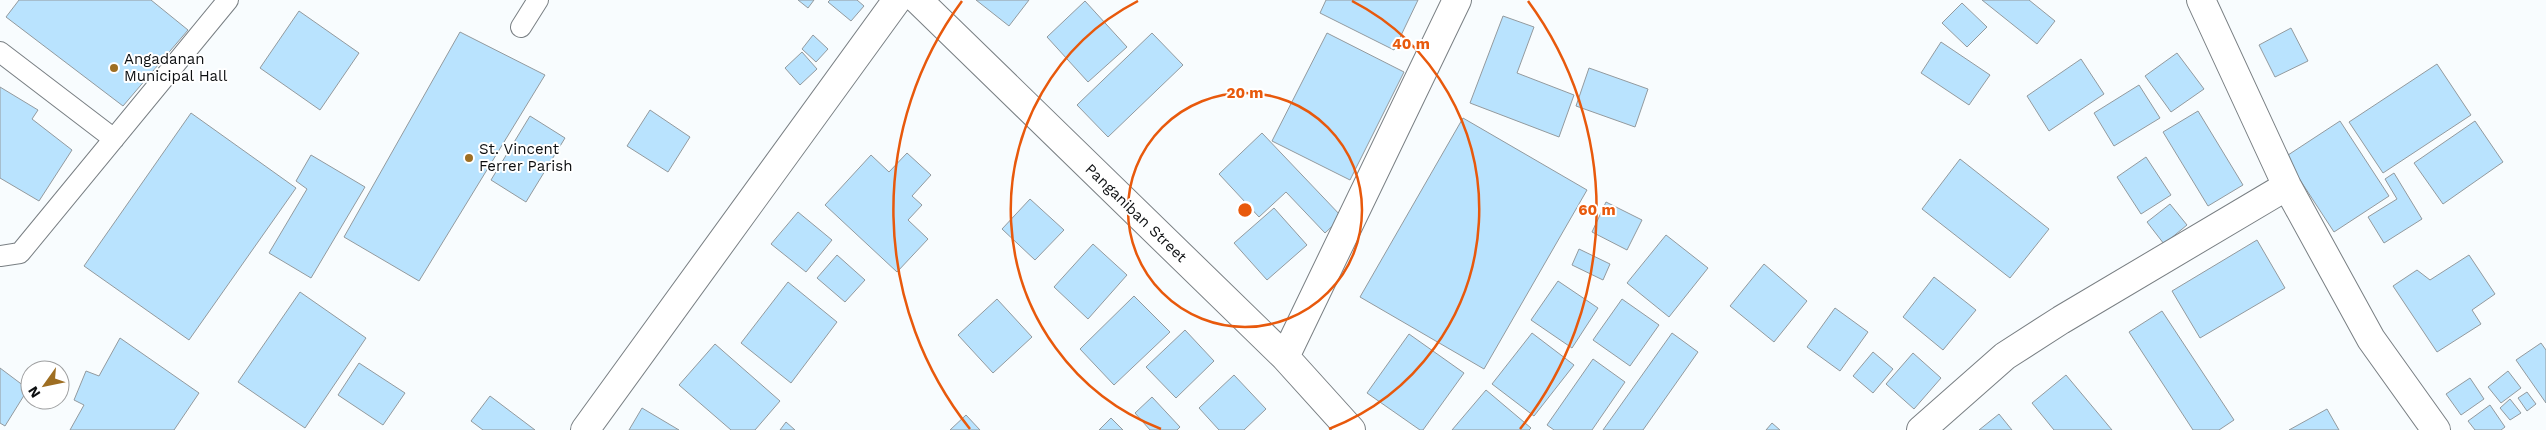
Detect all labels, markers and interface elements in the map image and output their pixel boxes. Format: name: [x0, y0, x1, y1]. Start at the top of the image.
text: 40 m: [1392, 35, 1430, 53]
place label: Angadanan Municipal Hall: [124, 50, 228, 85]
marker: Angadanan Municipal Hall: [108, 62, 120, 74]
text: 20 m: [1226, 84, 1264, 102]
place label: St. Vincent Ferrer Parish: [479, 140, 572, 175]
marker: St. Vincent Ferrer Parish: [463, 152, 475, 164]
street label: Panganiban Street: [1082, 160, 1191, 267]
centre of rings: [1236, 201, 1254, 219]
text: 60 m: [1578, 201, 1616, 219]
north arrow: [20, 360, 70, 410]
text: N: [25, 383, 44, 401]

